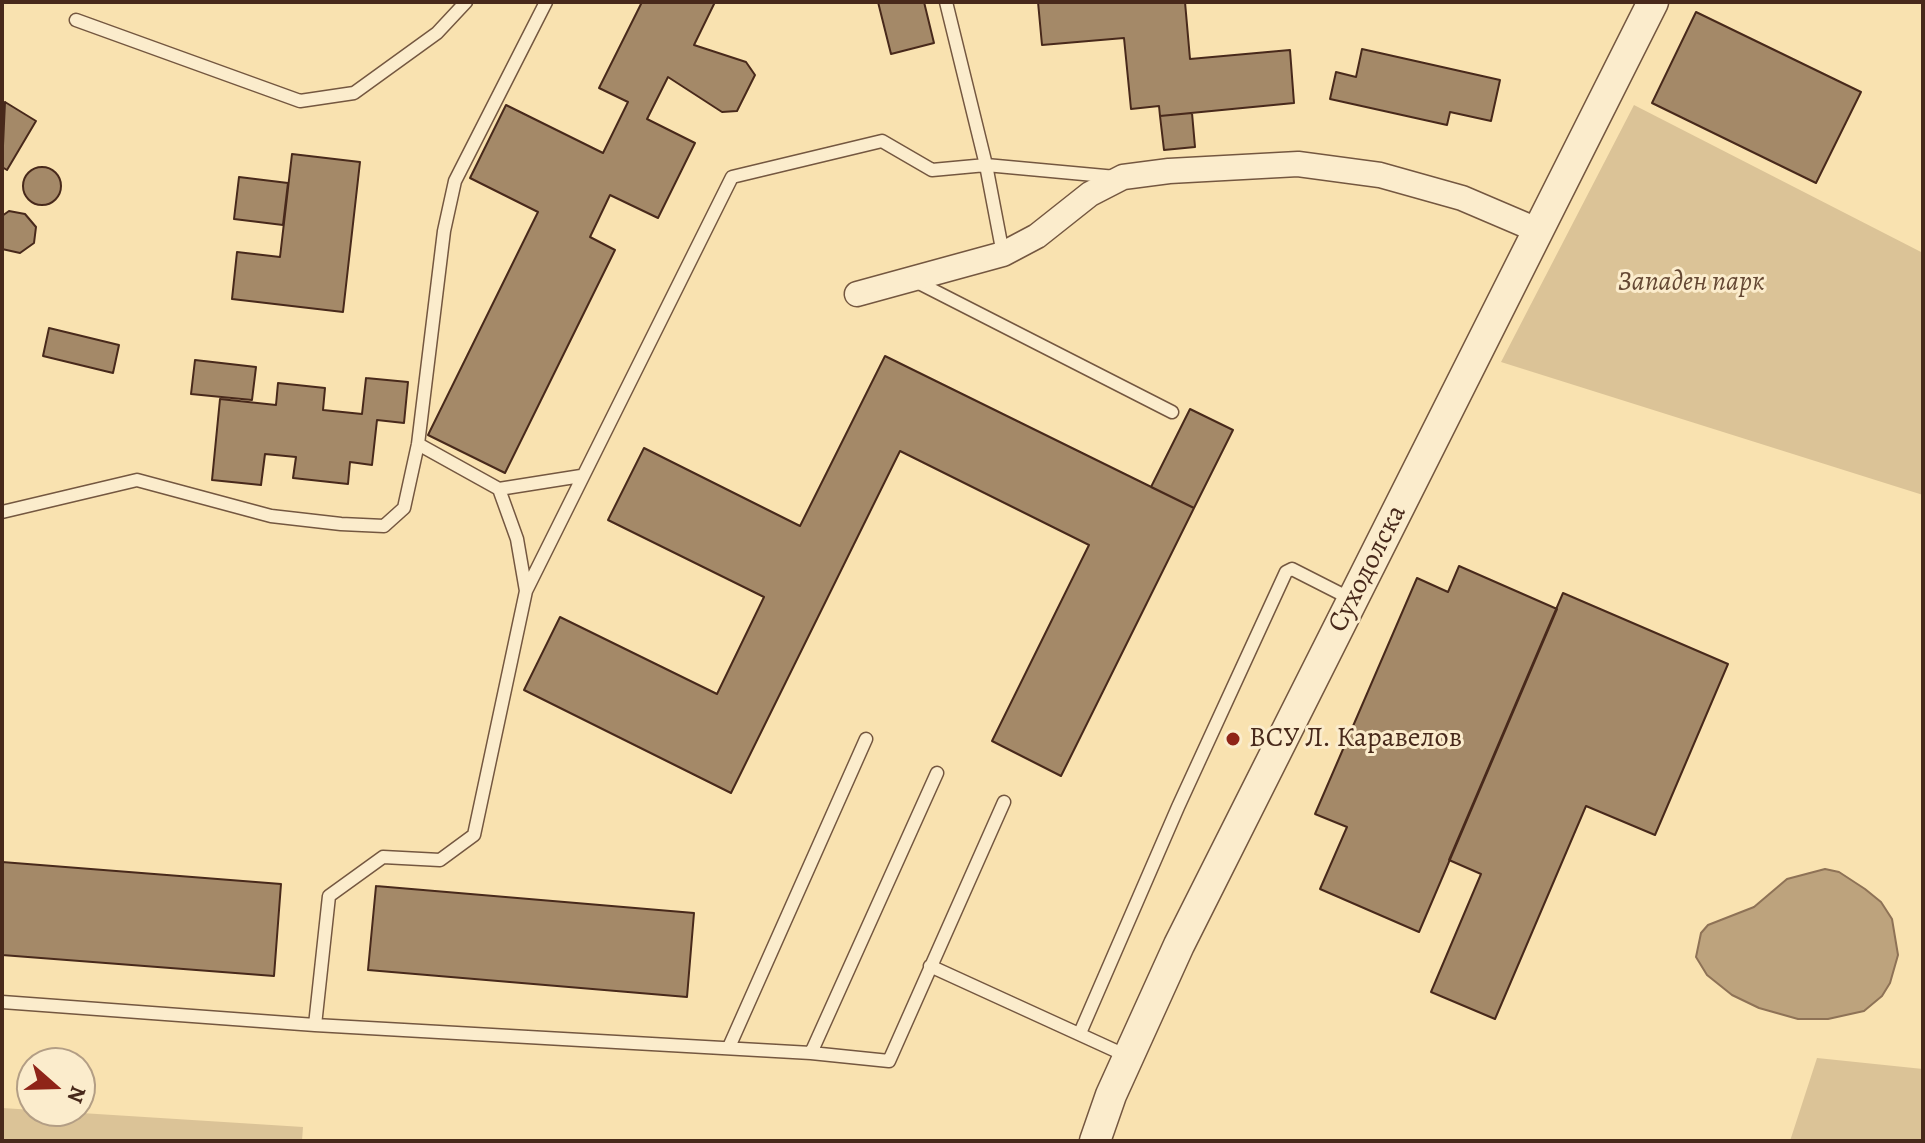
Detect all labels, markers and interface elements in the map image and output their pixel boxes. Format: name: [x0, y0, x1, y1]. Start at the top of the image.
park label: Западен парк: [1617, 266, 1765, 300]
street label: Суходолска: [1322, 500, 1414, 638]
place label: ВСУ Л. Каравелов: [1249, 722, 1462, 756]
marker: ВСУ Л. Каравелов: [1224, 730, 1242, 748]
north arrow: [16, 1047, 96, 1127]
text: N: [60, 1082, 94, 1107]

